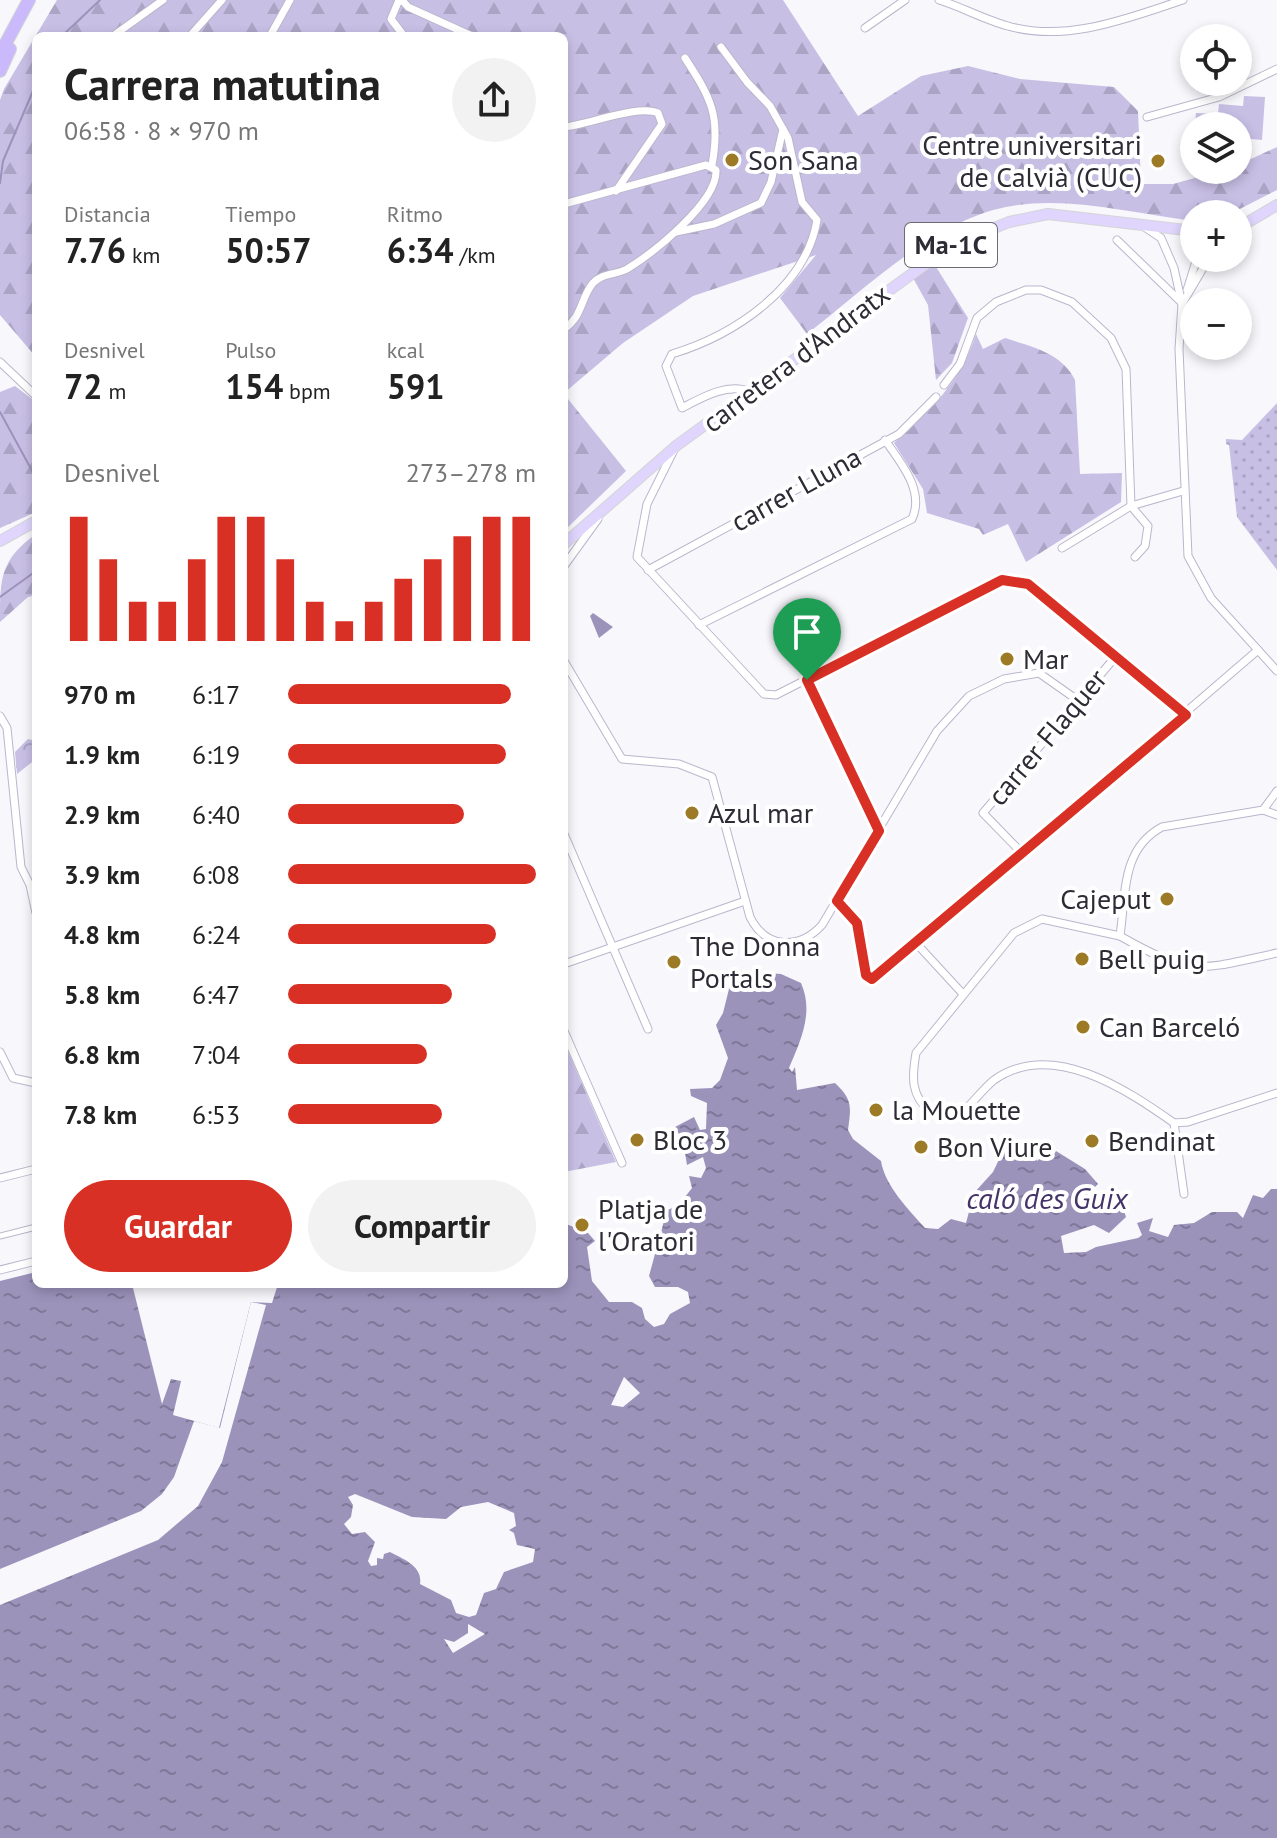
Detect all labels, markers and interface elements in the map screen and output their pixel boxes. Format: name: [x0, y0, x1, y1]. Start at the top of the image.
map controls: [1180, 24, 1252, 360]
button: locate: [1180, 24, 1252, 96]
text: Carrera matutina: [64, 55, 381, 112]
button: share: [452, 58, 536, 142]
button: layers: [1180, 112, 1252, 184]
text: 06:58 · 8 × 970 m: [64, 114, 259, 147]
place label: Centre universitari de Calvià (CUC): [922, 126, 1142, 195]
place label: Son Sana: [748, 141, 859, 178]
marker: Son Sana: [723, 151, 741, 169]
marker: Centre universitari de Calvià (CUC): [1149, 152, 1167, 170]
text: Distancia: [64, 200, 151, 228]
text: Tiempo: [225, 200, 296, 228]
text: Ritmo: [387, 200, 443, 228]
button: +: [1180, 200, 1252, 272]
road number: Ma-1C: [905, 223, 997, 267]
text: 7.76: [64, 228, 126, 272]
text: 50:57: [225, 228, 312, 272]
text: 6:34: [387, 228, 454, 272]
text: km: [126, 241, 160, 269]
text: /km: [454, 241, 496, 269]
street label: carretera d'Andratx: [695, 275, 897, 440]
button: −: [1180, 288, 1252, 360]
text: Desnivel: [64, 336, 145, 364]
text: Pulso: [225, 336, 276, 364]
text: kcal: [387, 336, 424, 364]
text: 72: [64, 364, 103, 408]
text: 154: [225, 364, 283, 408]
text: 591: [387, 364, 445, 408]
text: m: [103, 377, 126, 405]
text: bpm: [283, 377, 331, 405]
street label: carrer Lluna: [724, 438, 868, 540]
text: Desnivel: [64, 456, 159, 489]
text: 273–278 m: [406, 456, 536, 489]
pin: [773, 598, 841, 680]
icon: arrive: [785, 610, 829, 654]
place label: Mar: [1023, 640, 1069, 677]
marker: Mar: [998, 650, 1016, 668]
street label: carrer Flaquer: [979, 660, 1115, 813]
text: 970 m: [64, 678, 136, 711]
text: 6:17: [192, 678, 240, 711]
text: 1.9 km: [64, 738, 140, 771]
text: 6:19: [192, 738, 240, 771]
place label: Azul mar: [708, 794, 814, 831]
text: 2.9 km: [64, 798, 140, 831]
text: 6:40: [192, 798, 240, 831]
marker: Azul mar: [683, 804, 701, 822]
text: 3.9 km: [64, 858, 140, 891]
text: 6:08: [192, 858, 240, 891]
place label: Cajeput: [1060, 880, 1151, 917]
marker: Cajeput: [1158, 890, 1176, 908]
text: 4.8 km: [64, 918, 140, 951]
text: 6:24: [192, 918, 240, 951]
place label: The Donna Portals: [690, 927, 820, 996]
place label: Bell puig: [1098, 940, 1205, 977]
marker: Bell puig: [1073, 950, 1091, 968]
marker: The Donna Portals: [665, 953, 683, 971]
text: 5.8 km: [64, 978, 140, 1011]
text: 6:47: [192, 978, 240, 1011]
place label: Can Barceló: [1099, 1008, 1240, 1045]
marker: Can Barceló: [1074, 1018, 1092, 1036]
text: 6.8 km: [64, 1038, 140, 1071]
text: 7:04: [192, 1038, 240, 1071]
place label: la Mouette: [892, 1091, 1021, 1128]
text: 7.8 km: [64, 1098, 137, 1131]
text: 6:53: [192, 1098, 240, 1131]
marker: la Mouette: [867, 1101, 885, 1119]
place label: Bloc 3: [653, 1121, 727, 1158]
place label: Bendinat: [1108, 1122, 1216, 1159]
place label: Bon Viure: [937, 1128, 1053, 1165]
marker: Bloc 3: [628, 1131, 646, 1149]
marker: Bendinat: [1083, 1132, 1101, 1150]
marker: Bon Viure: [912, 1138, 930, 1156]
water label: caló des Guix: [966, 1178, 1129, 1217]
button: Guardar: [64, 1180, 292, 1272]
button: Compartir: [308, 1180, 536, 1272]
place label: Platja de l'Oratori: [598, 1190, 703, 1259]
marker: Platja de l'Oratori: [573, 1216, 591, 1234]

